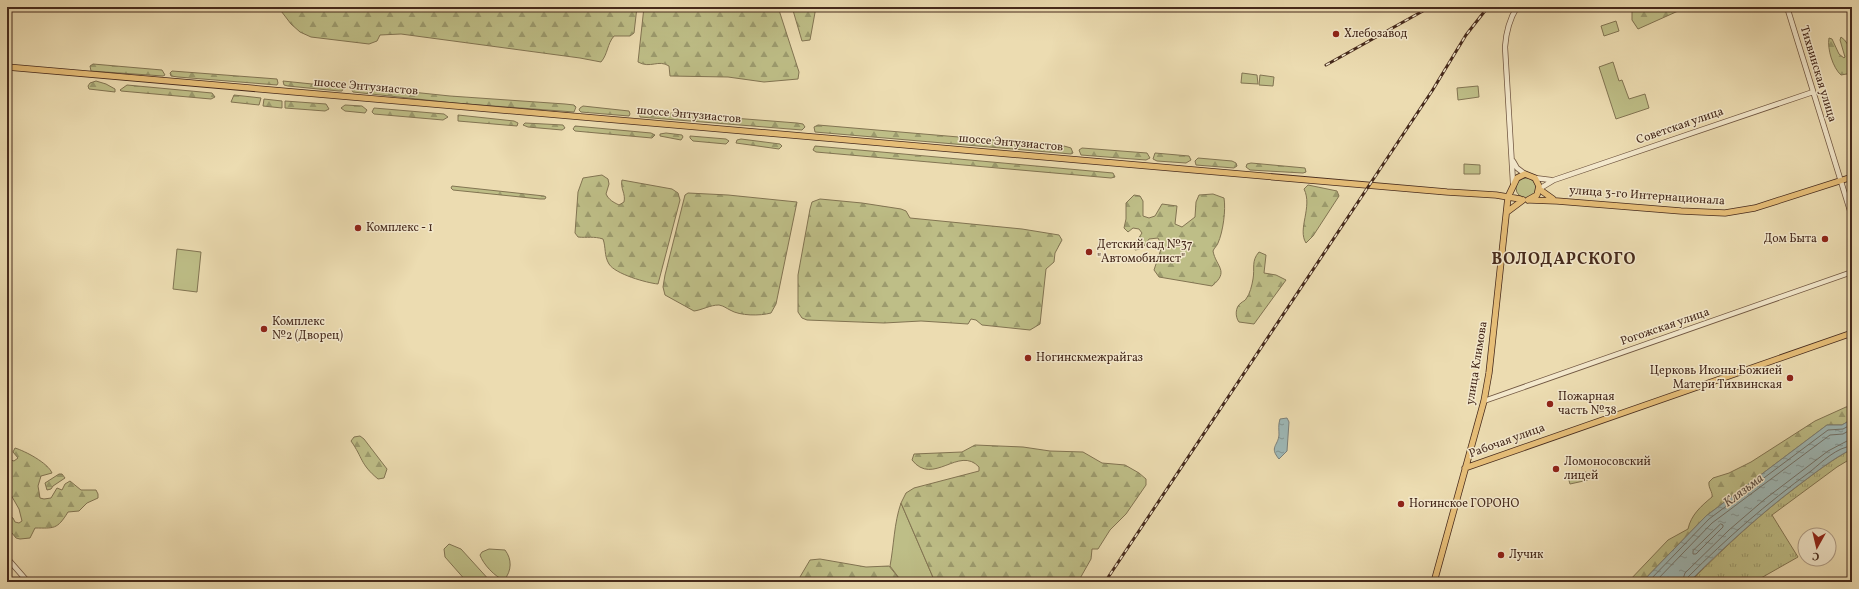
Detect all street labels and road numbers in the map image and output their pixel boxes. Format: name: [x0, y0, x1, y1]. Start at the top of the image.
street label: Тихвинская улица: [1796, 24, 1840, 124]
street label: шоссе Энтузиастов: [313, 74, 419, 100]
street label: шоссе Энтузиастов: [636, 102, 742, 128]
street label: Советская улица: [1634, 104, 1726, 148]
street label: шоссе Энтузиастов: [958, 130, 1064, 156]
street label: улица 3-го Интернационала: [1569, 183, 1725, 209]
street label: Рогожская улица: [1618, 304, 1712, 350]
street label: улица Климова: [1462, 320, 1492, 406]
street label: Рабочая улица: [1467, 420, 1547, 462]

